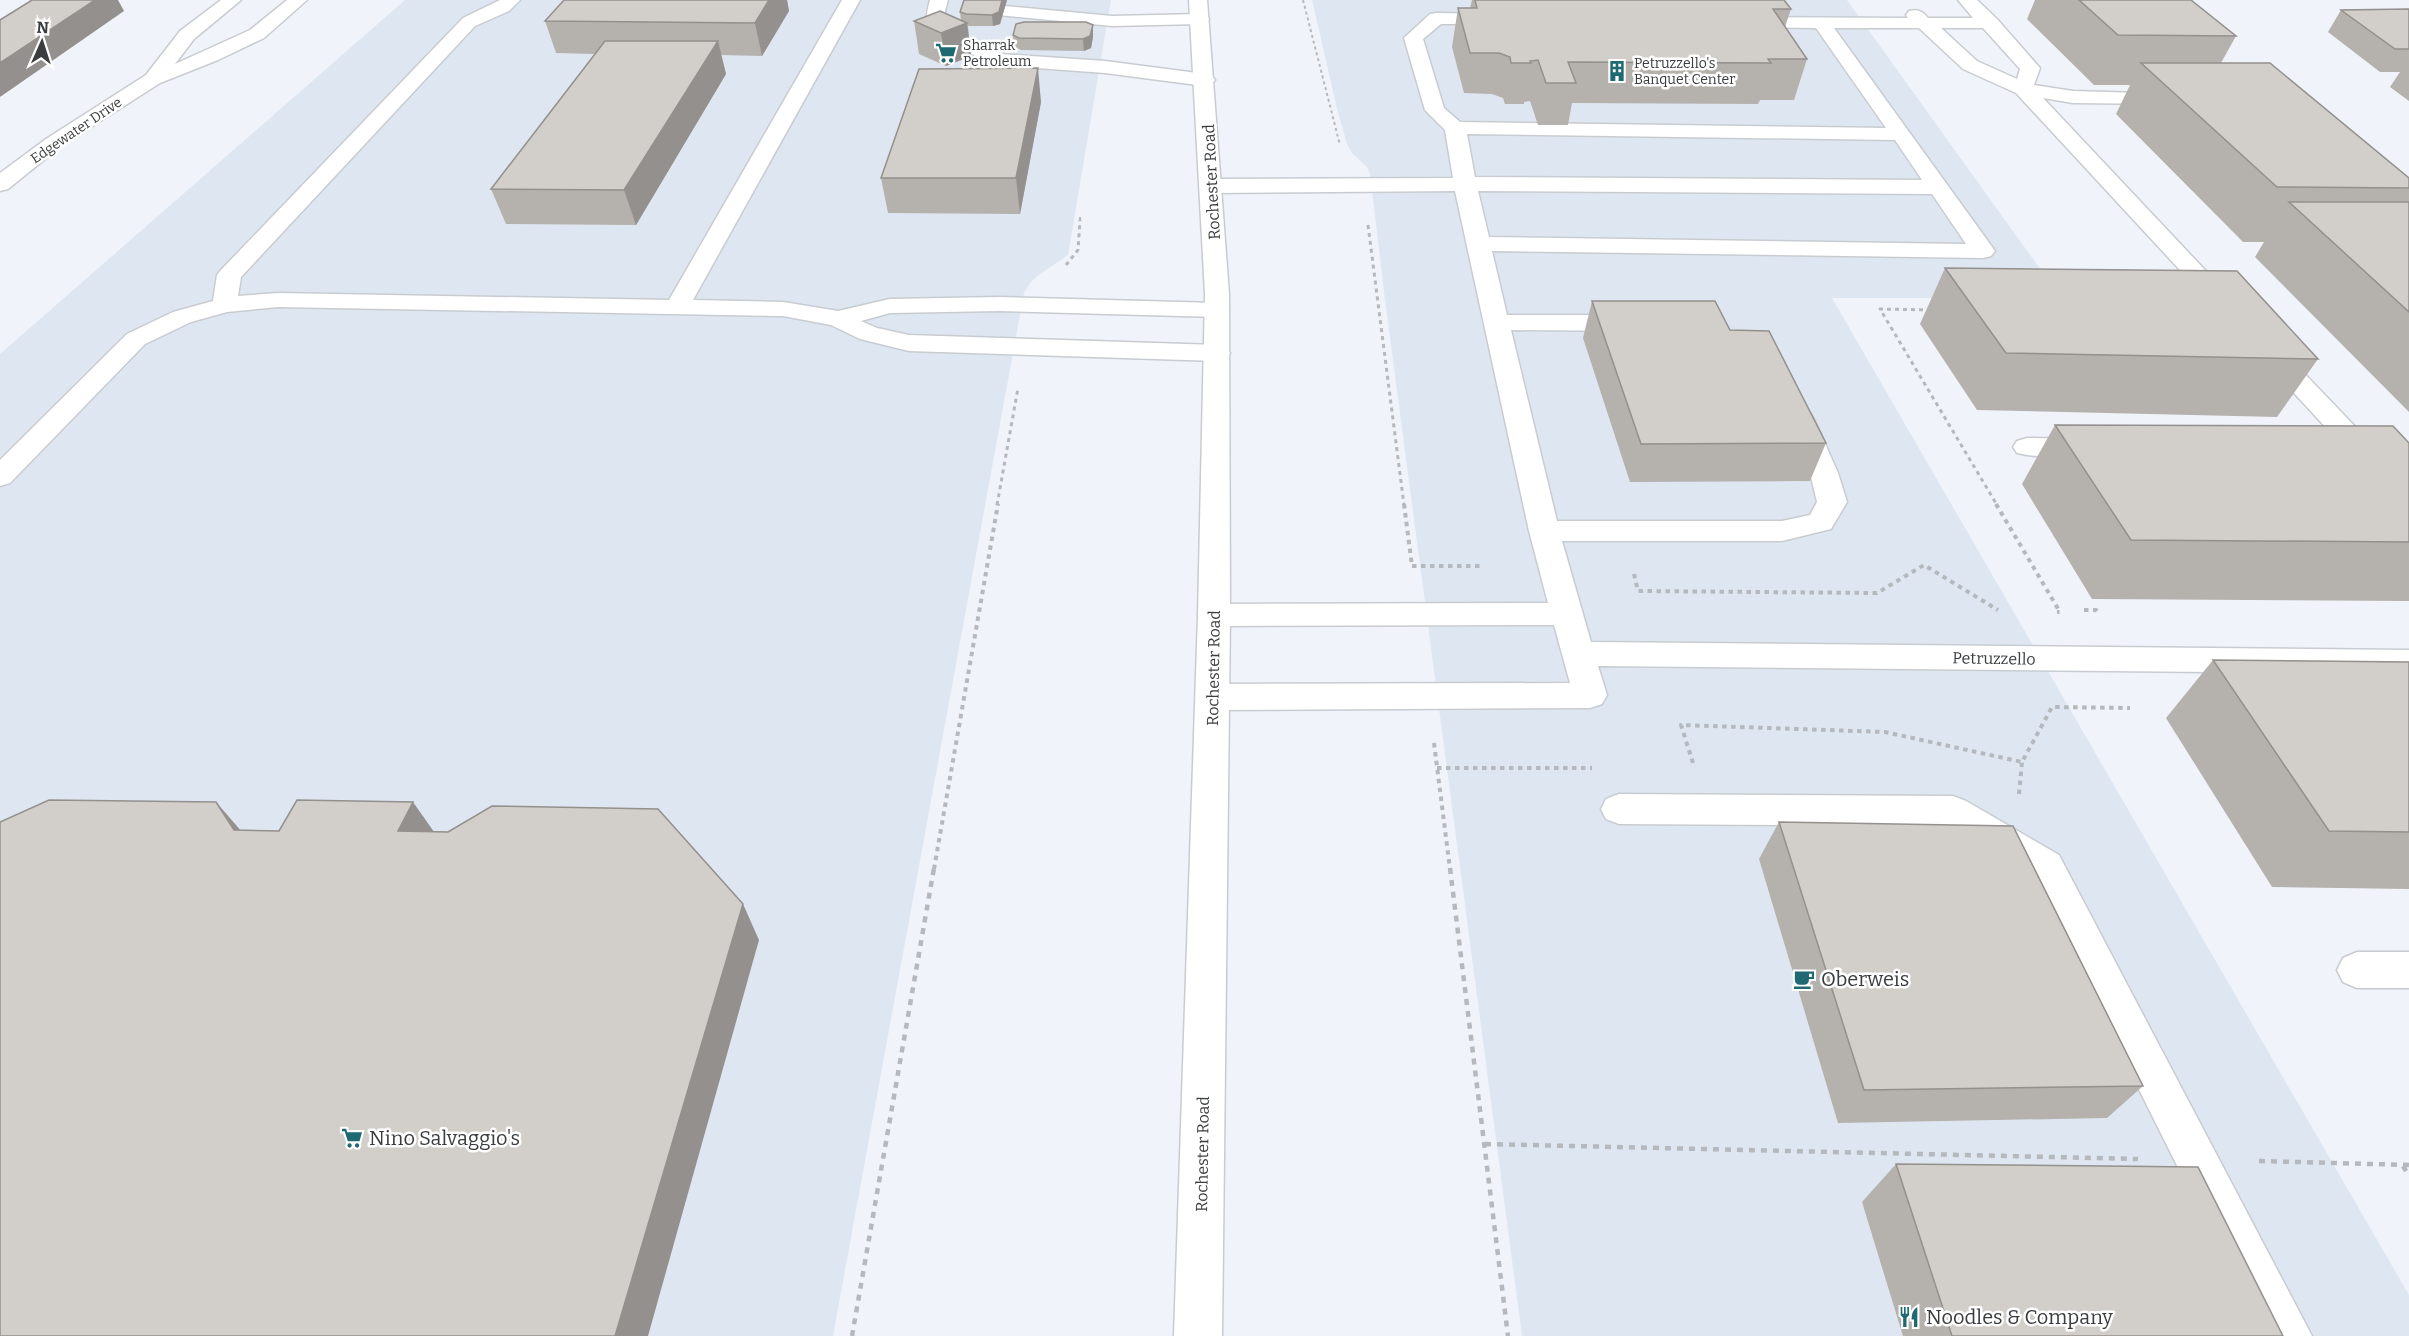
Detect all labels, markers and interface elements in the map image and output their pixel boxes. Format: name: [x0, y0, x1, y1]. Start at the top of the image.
north arrow: [12, 12, 72, 72]
text: N: [36, 18, 49, 37]
place label: Sharrak Petroleum: [963, 37, 1032, 70]
supermarket icon: Sharrak Petroleum: [934, 41, 958, 65]
place label: Petruzzello's Banquet Center: [1634, 55, 1735, 88]
building icon: Petruzzello's Banquet Center: [1605, 59, 1629, 83]
street label: Edgewater Drive: [27, 94, 125, 167]
street label: Rochester Road: [1199, 123, 1224, 240]
street label: Rochester Road: [1203, 609, 1224, 726]
street label: Petruzzello: [1952, 648, 2036, 669]
cafe icon: Oberweis: [1792, 967, 1816, 991]
place label: Oberweis: [1821, 967, 1909, 991]
street label: Rochester Road: [1192, 1095, 1213, 1212]
supermarket icon: Nino Salvaggio's: [340, 1126, 364, 1150]
place label: Nino Salvaggio's: [369, 1126, 520, 1150]
restaurant icon: Noodles & Company: [1897, 1305, 1921, 1329]
place label: Noodles & Company: [1926, 1305, 2113, 1329]

